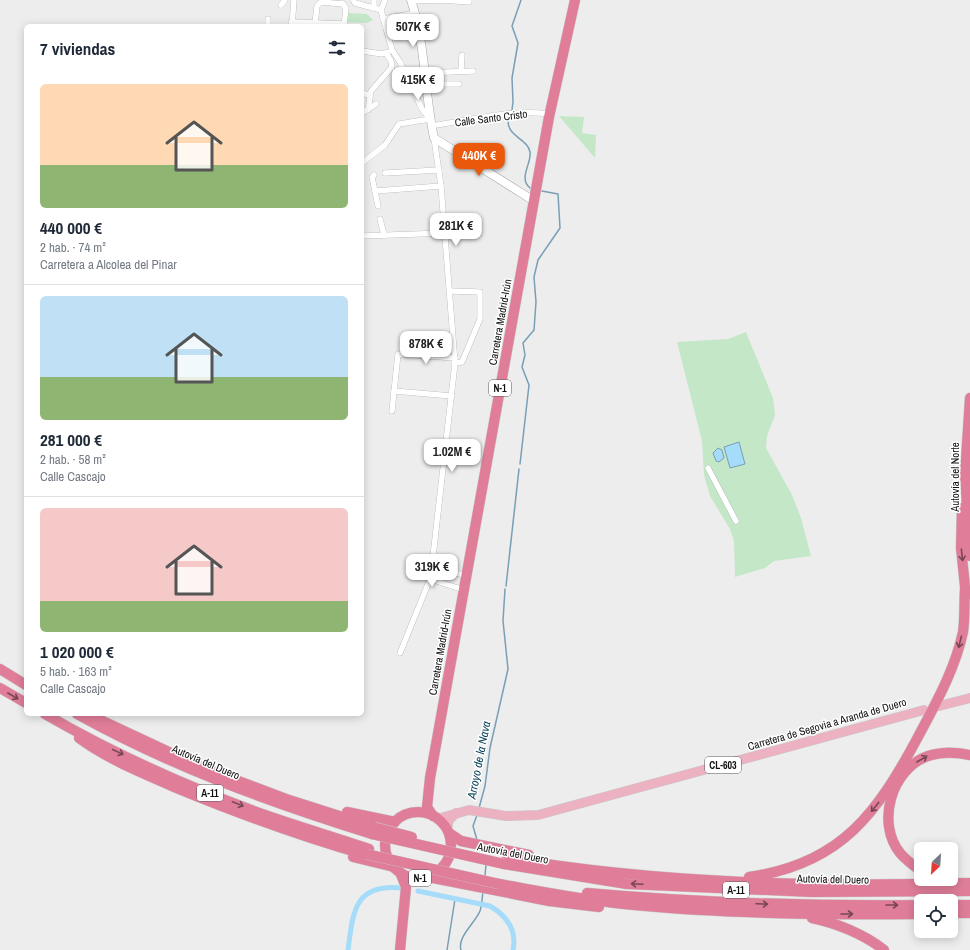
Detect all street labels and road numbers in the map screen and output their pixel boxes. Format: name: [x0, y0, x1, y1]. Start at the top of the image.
street label: Calle Santo Cristo: [454, 107, 528, 129]
street label: Carretera Madrid-Irún: [486, 278, 514, 366]
road number: N-1: [489, 380, 511, 396]
street label: Autovía del Norte: [948, 442, 962, 513]
street label: Carretera Madrid-Irún: [426, 608, 454, 696]
street label: Carretera de Segovia a Aranda de Duero: [746, 695, 908, 753]
street label: Autovía del Duero: [169, 741, 242, 783]
road number: CL-603: [705, 757, 741, 773]
road number: A-11: [197, 785, 223, 801]
street label: Autovía del Duero: [475, 839, 550, 867]
road number: N-1: [409, 870, 431, 886]
street label: Autovía del Duero: [796, 871, 869, 887]
road number: A-11: [723, 882, 749, 898]

